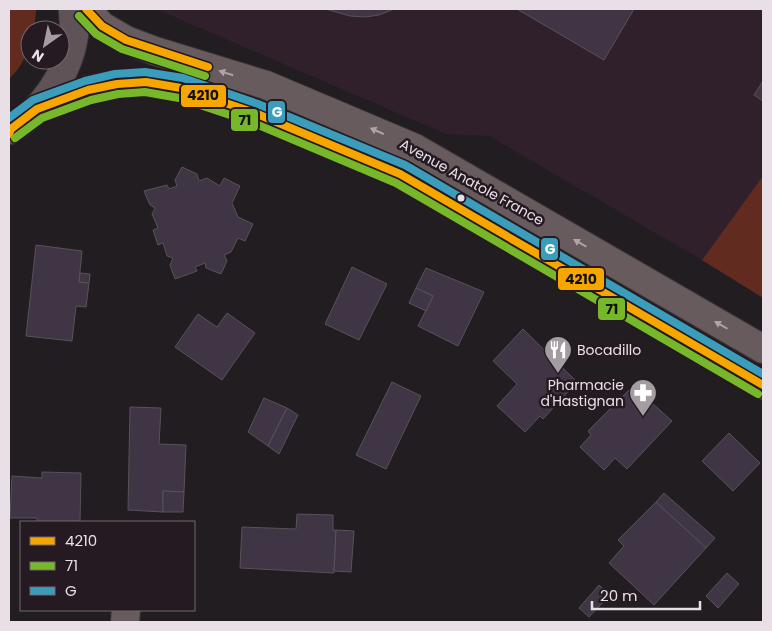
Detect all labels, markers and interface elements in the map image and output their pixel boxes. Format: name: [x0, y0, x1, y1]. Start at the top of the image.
north arrow: [20, 20, 70, 70]
text: N: [28, 45, 48, 67]
one-way arrow: [218, 68, 233, 76]
line badge: 4210: [180, 84, 227, 108]
text: 4210: [187, 85, 219, 105]
line badge: G: [267, 100, 286, 124]
text: G: [272, 102, 283, 122]
line badge: 71: [230, 108, 259, 132]
text: 71: [239, 110, 251, 130]
one-way arrow: [370, 126, 384, 134]
street label: Avenue Anatole France: [396, 134, 548, 230]
unlabelled marker: [456, 193, 466, 203]
line badge: G: [540, 237, 559, 261]
text: G: [545, 239, 556, 259]
one-way arrow: [574, 239, 587, 248]
line badge: 4210: [557, 267, 605, 291]
text: 4210: [565, 269, 597, 289]
line badge: 71: [597, 297, 626, 321]
text: 71: [606, 299, 618, 319]
one-way arrow: [714, 320, 728, 329]
restaurant icon: Bocadillo: [543, 335, 573, 374]
place label: Bocadillo: [577, 340, 641, 360]
place label: Pharmacie d'Hastignan: [540, 375, 624, 411]
pharmacy icon: Pharmacie d'Hastignan: [628, 378, 658, 417]
legend: [20, 521, 195, 611]
text: 4210: [65, 530, 97, 551]
text: 71: [65, 555, 78, 576]
scale bar: [592, 578, 700, 610]
text: G: [65, 580, 77, 601]
text: 20 m: [600, 585, 638, 606]

